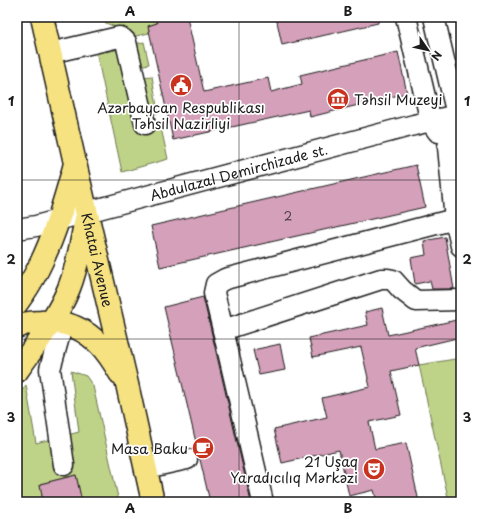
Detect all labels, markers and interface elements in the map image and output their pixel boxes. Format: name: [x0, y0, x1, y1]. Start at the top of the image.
text: A: [125, 1, 135, 20]
text: B: [344, 1, 353, 20]
north arrow: [408, 30, 448, 70]
text: N: [427, 48, 446, 64]
public building icon: Azərbaycan Respublikası Təhsil Nazirliyi: [168, 72, 194, 98]
museum icon: Təhsil Muzeyi: [325, 86, 351, 112]
place label: Təhsil Muzeyi: [354, 89, 443, 110]
text: 1: [8, 91, 14, 110]
text: 1: [464, 91, 470, 110]
place label: Azərbaycan Respublikası Təhsil Nazirliyi: [97, 97, 265, 134]
street label: Abdulazal Demirchizade st.: [147, 138, 330, 205]
house number: 2: [284, 207, 292, 225]
street label: Khatai Avenue: [76, 210, 119, 309]
text: 2: [6, 249, 16, 268]
text: 2: [462, 249, 472, 268]
text: 3: [7, 407, 16, 426]
text: 3: [463, 407, 472, 426]
cafe icon: Masa Baku: [190, 435, 216, 461]
place label: Masa Baku: [111, 438, 188, 459]
place label: 21 Uşaq Yaradıcılıq Mərkəzi: [230, 451, 358, 488]
theatre icon: 21 Uşaq Yaradıcılıq Mərkəzi: [361, 456, 387, 482]
text: A: [125, 498, 135, 517]
text: B: [344, 498, 353, 517]

